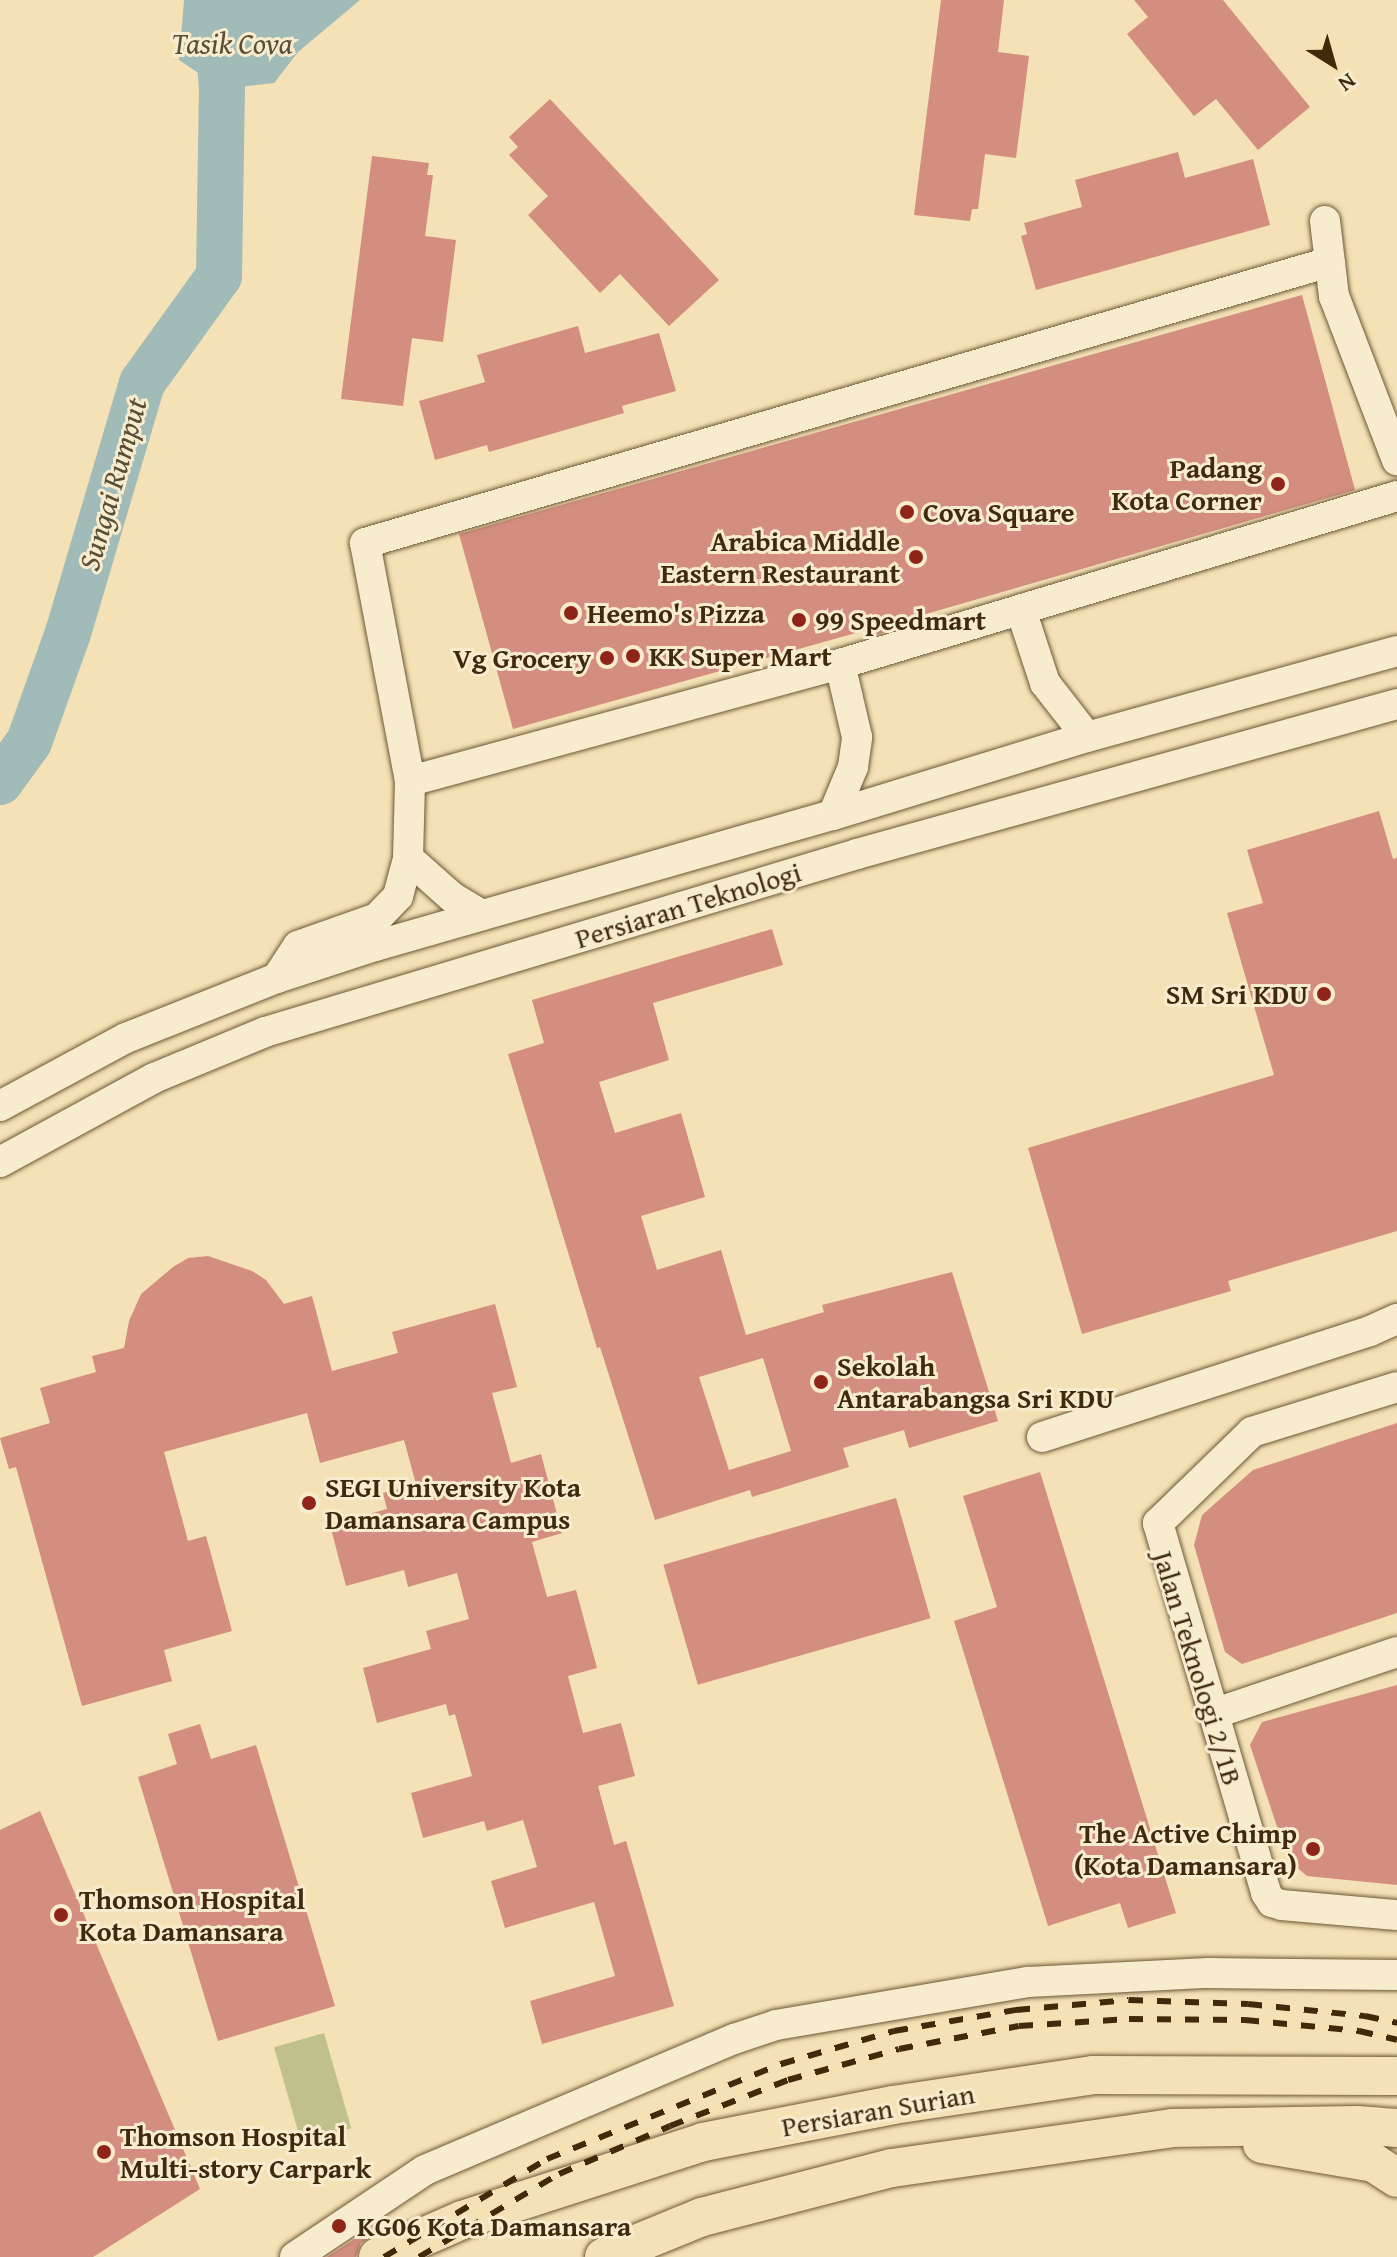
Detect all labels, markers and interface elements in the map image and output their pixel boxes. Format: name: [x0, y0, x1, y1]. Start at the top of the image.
north arrow: [1293, 24, 1373, 104]
water label: Tasik Cova: [171, 25, 293, 61]
text: N: [1332, 66, 1363, 100]
water label: Sungai Rumput: [70, 393, 154, 575]
place label: Padang Kota Corner: [1112, 451, 1262, 517]
marker: Padang Kota Corner: [1269, 475, 1287, 493]
place label: Cova Square: [923, 495, 1074, 529]
marker: Cova Square: [898, 503, 916, 521]
place label: Arabica Middle Eastern Restaurant: [660, 524, 900, 590]
marker: Arabica Middle Eastern Restaurant: [907, 548, 925, 566]
place label: Heemo's Pizza: [587, 596, 765, 630]
place label: 99 Speedmart: [815, 603, 986, 637]
marker: Heemo's Pizza: [562, 604, 580, 622]
marker: 99 Speedmart: [790, 611, 808, 629]
place label: KK Super Mart: [649, 639, 832, 673]
place label: Vg Grocery: [453, 641, 591, 675]
marker: KK Super Mart: [624, 647, 642, 665]
marker: Vg Grocery: [598, 649, 616, 667]
street label: Persiaran Teknologi: [571, 855, 805, 955]
place label: SM Sri KDU: [1166, 977, 1308, 1011]
marker: SM Sri KDU: [1315, 985, 1333, 1003]
place label: Sekolah Antarabangsa Sri KDU: [837, 1349, 1114, 1415]
marker: Sekolah Antarabangsa Sri KDU: [812, 1373, 830, 1391]
place label: SEGI University Kota Damansara Campus: [325, 1470, 581, 1536]
marker: SEGI University Kota Damansara Campus: [300, 1494, 318, 1512]
street label: Jalan Teknologi 2/1B: [1146, 1547, 1250, 1789]
place label: The Active Chimp (Kota Damansara): [1074, 1816, 1297, 1882]
marker: The Active Chimp (Kota Damansara): [1304, 1840, 1322, 1858]
place label: Thomson Hospital Kota Damansara: [79, 1882, 305, 1948]
marker: Thomson Hospital Kota Damansara: [50, 1904, 72, 1926]
street label: Persiaran Surian: [779, 2076, 977, 2144]
place label: Thomson Hospital Multi-story Carpark: [120, 2119, 371, 2185]
marker: Thomson Hospital Multi-story Carpark: [95, 2143, 113, 2161]
place label: KG06 Kota Damansara: [357, 2209, 631, 2243]
marker: KG06 Kota Damansara: [328, 2215, 350, 2237]

